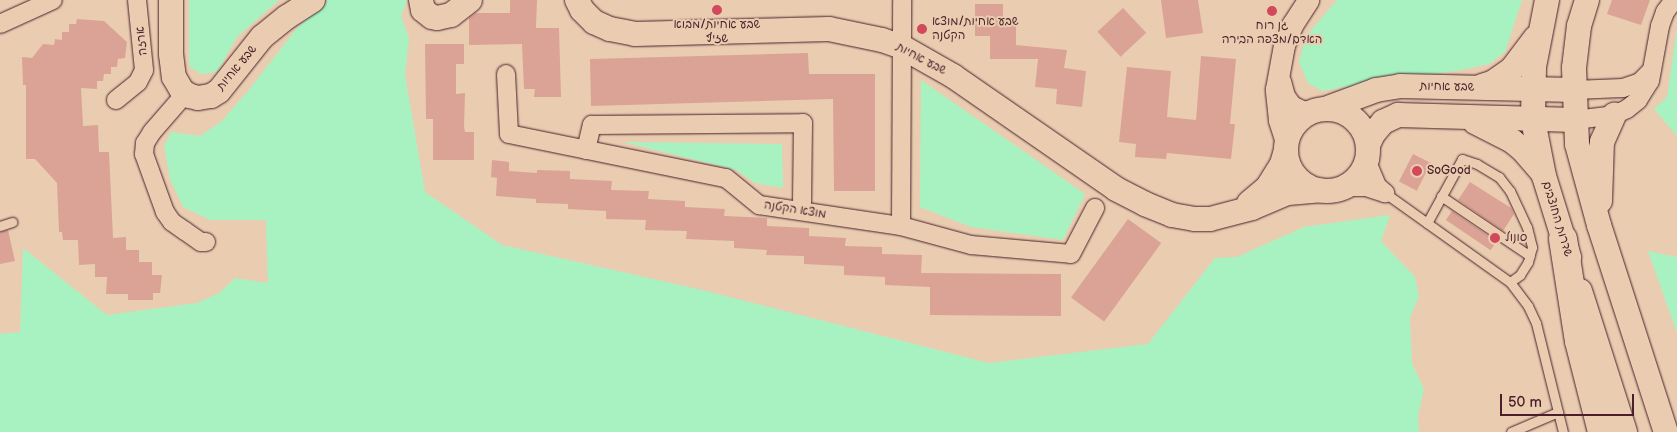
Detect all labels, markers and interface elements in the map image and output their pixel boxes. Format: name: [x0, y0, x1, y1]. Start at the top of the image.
marker: שבע אחיות/מבוא שזיף: [711, 4, 723, 16]
marker: גן רוח האדם/מצפה הבירה: [1266, 5, 1278, 17]
place label: שבע אחיות/מוצא הקטנה: [932, 15, 1019, 43]
place label: שבע אחיות/מבוא שזיף: [674, 18, 760, 46]
place label: גן רוח האדם/מצפה הבירה: [1222, 19, 1322, 47]
marker: שבע אחיות/מוצא הקטנה: [916, 23, 928, 35]
street label: ארזה: [133, 26, 151, 56]
street label: שבע אחיות: [893, 40, 949, 78]
street label: שבע אחיות: [214, 42, 260, 94]
street label: שבע אחיות: [1419, 79, 1475, 95]
place label: SoGood: [1427, 164, 1471, 178]
marker: SoGood: [1411, 165, 1423, 177]
street label: שדרות החוצבים: [1539, 179, 1575, 259]
street label: מוצא הקטנה: [763, 198, 827, 222]
place label: סונול: [1505, 231, 1527, 245]
marker: סונול: [1489, 232, 1501, 244]
scale bar: [1502, 384, 1636, 416]
text: 50 m: [1508, 393, 1542, 412]

